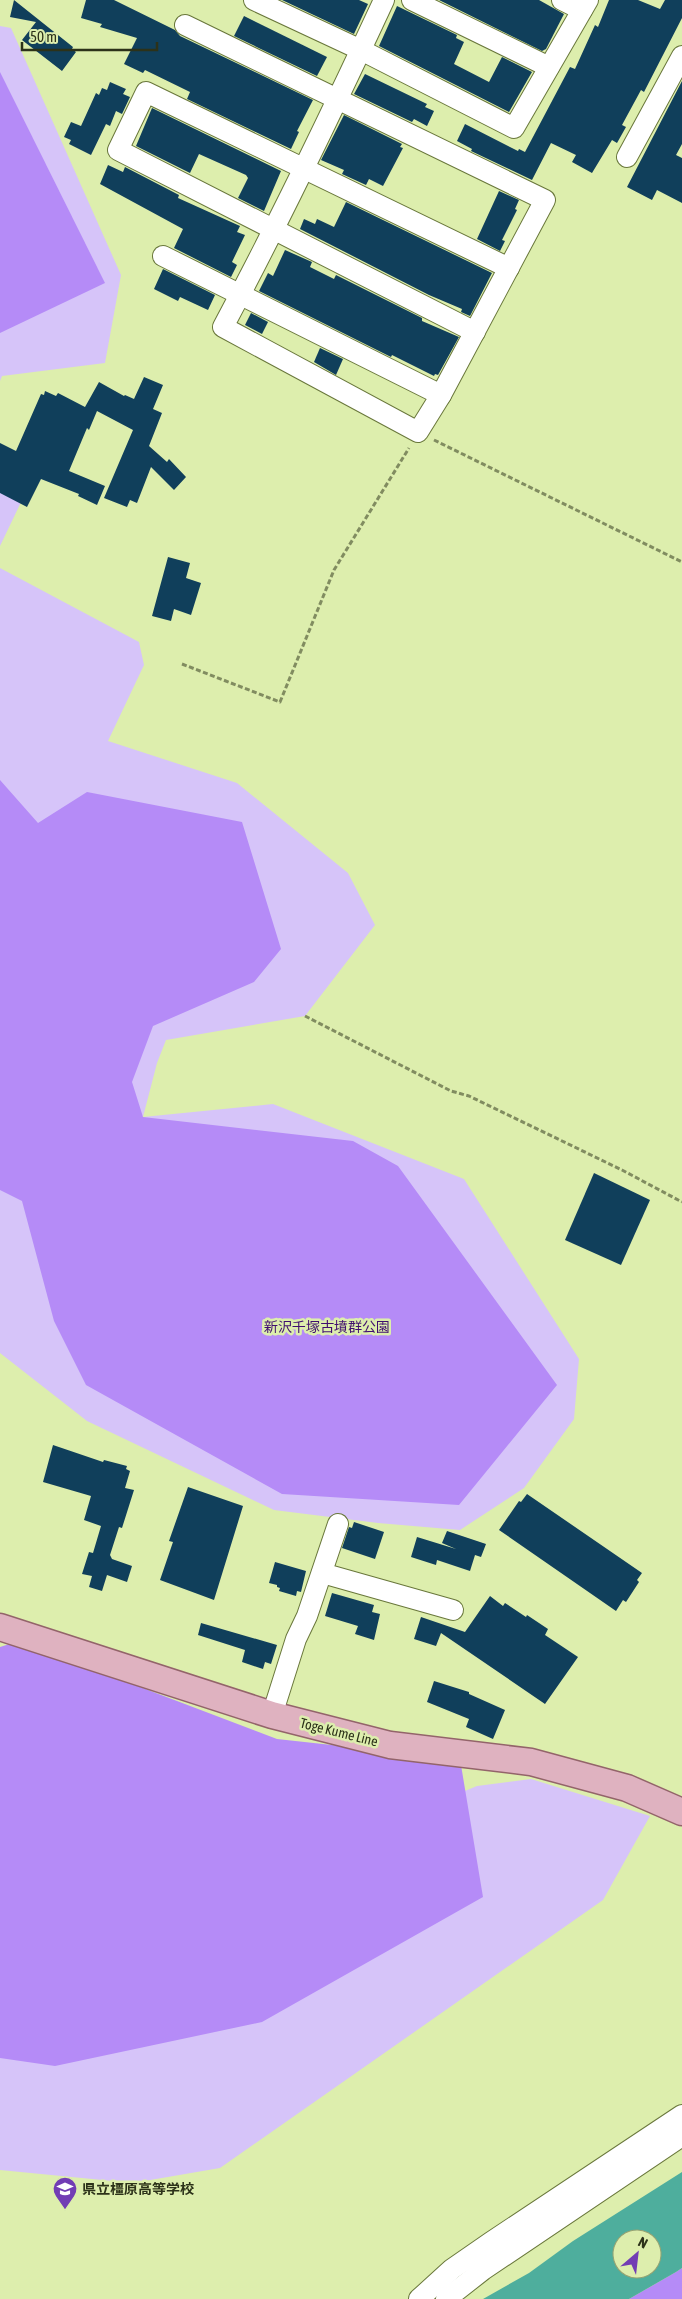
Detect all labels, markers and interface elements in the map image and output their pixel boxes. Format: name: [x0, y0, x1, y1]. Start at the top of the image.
scale bar: [22, 20, 158, 52]
text: 50 m: [30, 28, 57, 45]
park label: 新沢千塚古墳群公園: [264, 1319, 390, 1335]
street label: Toge Kume Line: [298, 1715, 380, 1749]
school or university icon: 県立橿原高等学校: [52, 2176, 78, 2210]
place label: 県立橿原高等学校: [82, 2181, 194, 2197]
north arrow: [612, 2229, 662, 2279]
text: N: [636, 2234, 651, 2252]

